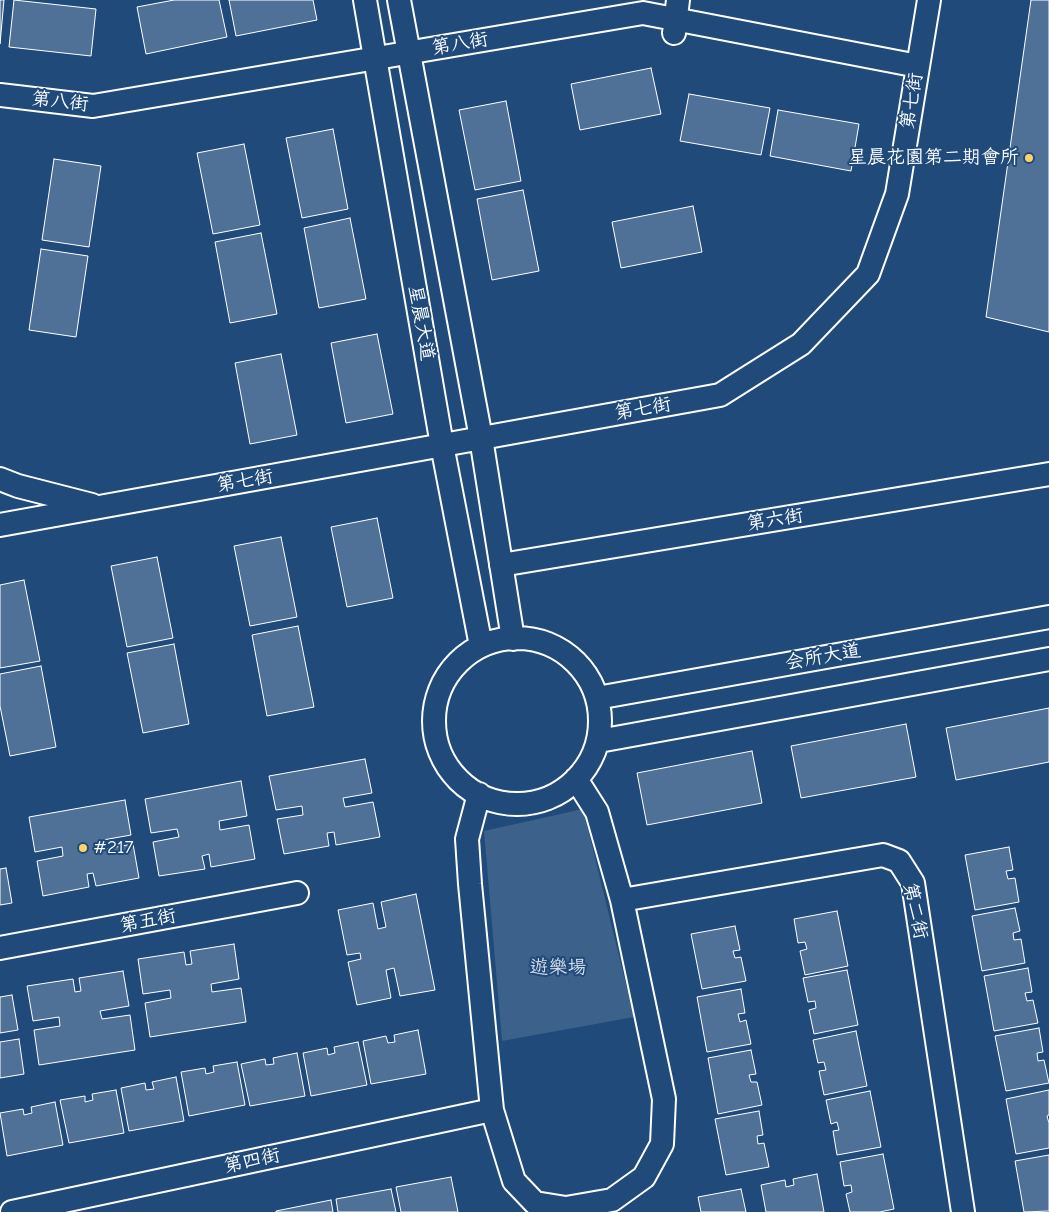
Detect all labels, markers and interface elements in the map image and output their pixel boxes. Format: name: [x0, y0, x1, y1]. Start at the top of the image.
street label: 第八街: [430, 28, 490, 60]
street label: 第七街: [896, 71, 928, 131]
street label: 第八街: [30, 88, 90, 116]
place label: 星晨花園第二期會所: [848, 147, 1019, 169]
marker: 星晨花園第二期會所: [1023, 152, 1035, 164]
street label: 星晨大道: [403, 284, 439, 362]
street label: 第七街: [613, 393, 673, 425]
street label: 第七街: [215, 465, 275, 497]
street label: 第六街: [745, 504, 805, 536]
street label: 会所大道: [784, 639, 862, 675]
place label: #217: [93, 837, 134, 859]
marker: #217: [77, 842, 89, 854]
street label: 第二街: [898, 881, 932, 941]
street label: 第五街: [118, 904, 178, 938]
park label: 遊樂場: [530, 957, 586, 979]
street label: 第四街: [222, 1144, 282, 1178]

